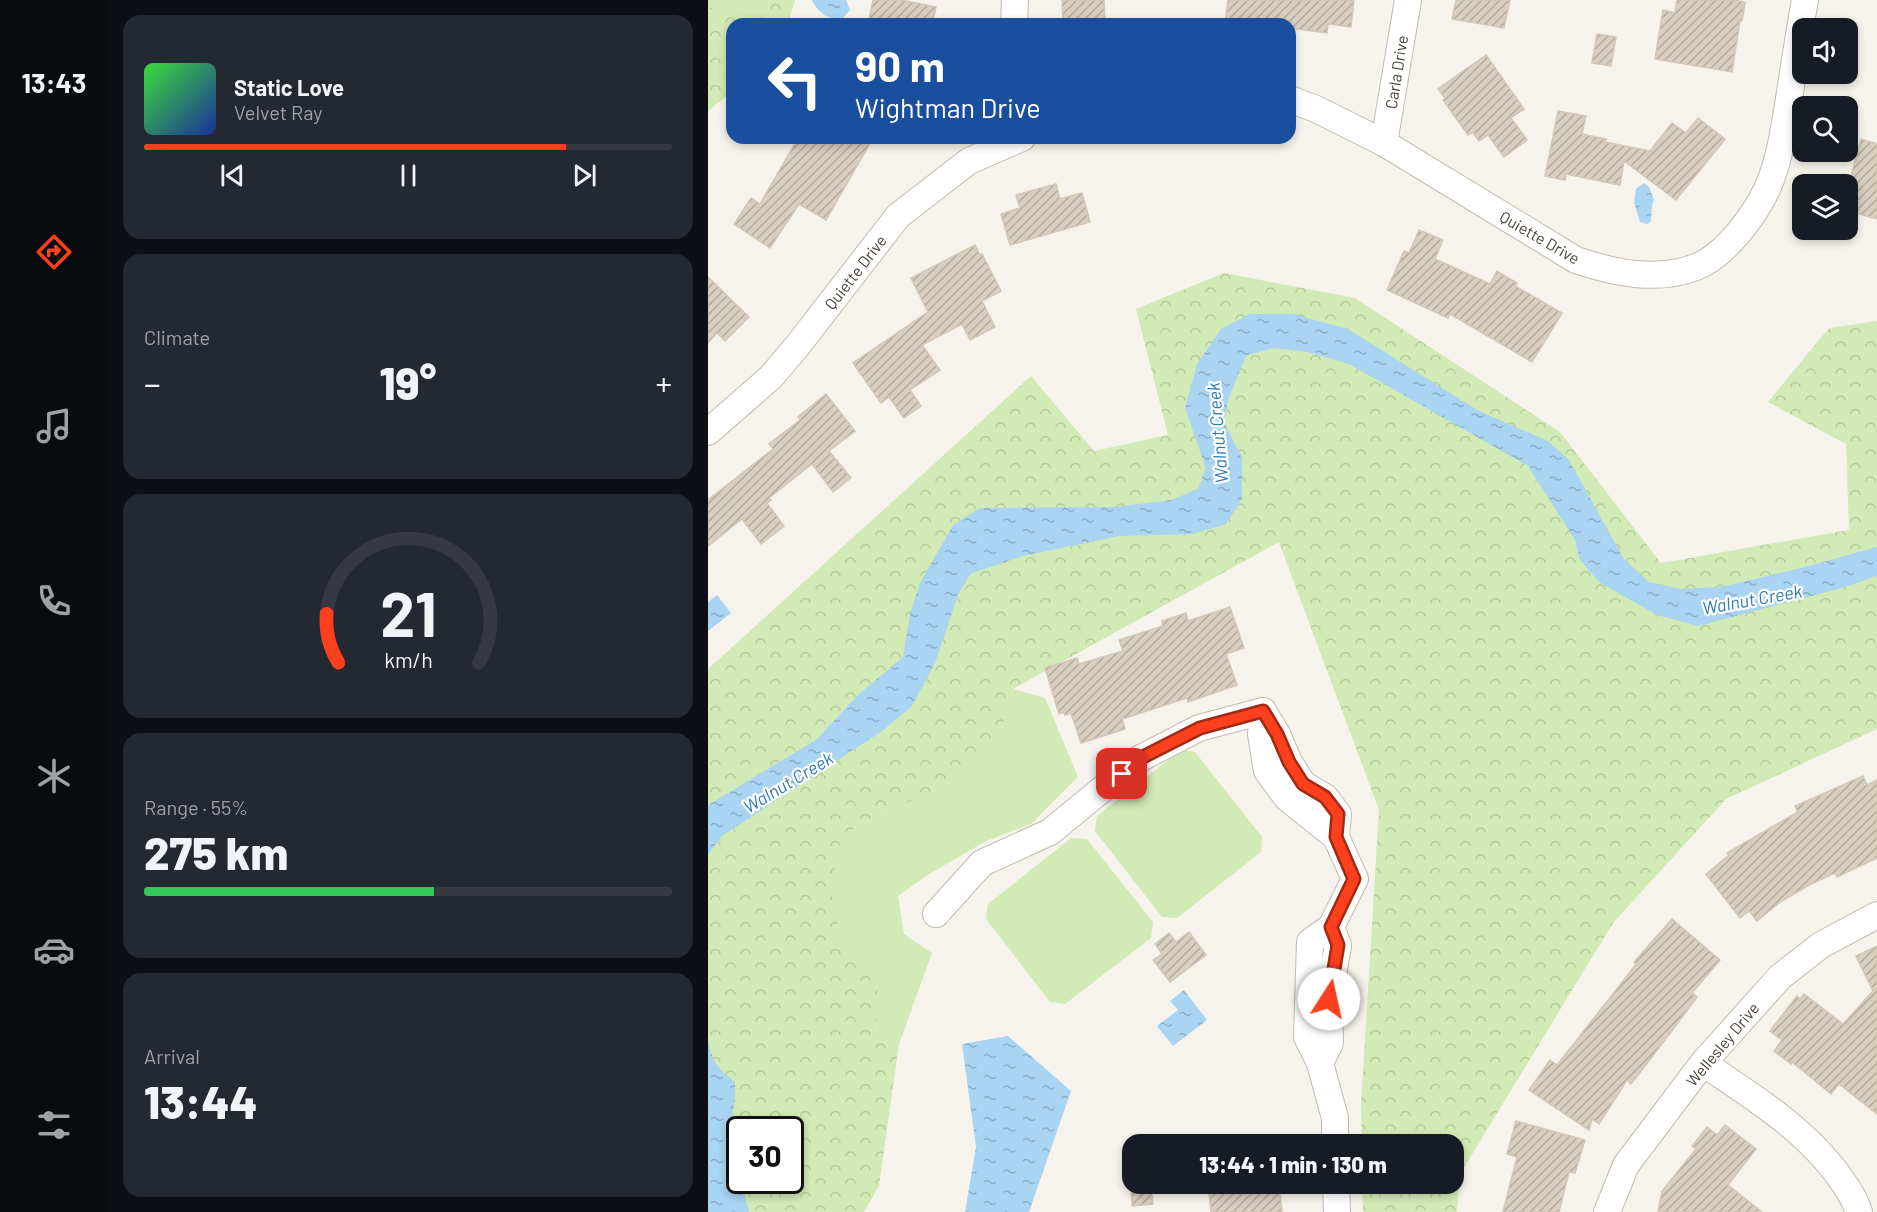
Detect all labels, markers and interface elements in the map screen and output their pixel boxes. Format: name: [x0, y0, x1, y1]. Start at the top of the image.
map controls: [1792, 18, 1858, 240]
button: sound: [1792, 18, 1858, 84]
street label: Carla Drive: [1381, 34, 1411, 110]
text: 90 m: [855, 40, 945, 90]
icon: left: [756, 42, 834, 120]
text: 13:43: [22, 66, 86, 98]
text: Static Love: [234, 74, 344, 100]
text: Wightman Drive: [855, 91, 1041, 123]
button: search: [1792, 96, 1858, 162]
text: Velvet Ray: [234, 100, 323, 124]
icon: previous: [216, 159, 249, 192]
icon: pause: [392, 159, 425, 192]
icon: next: [568, 159, 601, 192]
button: layers: [1792, 174, 1858, 240]
street label: Quiette Drive: [1497, 207, 1583, 267]
icon: directions: [33, 231, 75, 273]
street label: Quiette Drive: [820, 231, 890, 313]
text: Climate: [144, 325, 210, 349]
text: 19°: [380, 355, 436, 409]
text: −: [144, 363, 161, 403]
text: +: [656, 363, 672, 403]
water label: Walnut Creek: [1202, 382, 1232, 484]
icon: music: [33, 405, 75, 447]
text: 21: [380, 575, 436, 649]
water label: Walnut Creek: [1700, 579, 1804, 619]
icon: phone: [33, 580, 75, 622]
text: km/h: [384, 647, 432, 672]
water label: Walnut Creek: [739, 746, 837, 817]
pin: [1096, 748, 1147, 799]
icon: climate: [33, 755, 75, 797]
icon: arrive: [1105, 757, 1138, 790]
text: Range · 55%: [144, 795, 248, 819]
text: 275 km: [144, 825, 288, 879]
icon: car: [33, 929, 75, 971]
position arrow: [1297, 967, 1361, 1031]
street label: Wellesley Drive: [1681, 998, 1763, 1090]
text: Arrival: [144, 1044, 200, 1068]
text: 13:44: [144, 1074, 258, 1128]
icon: filters: [33, 1104, 75, 1146]
speed limit sign: 30: [726, 1116, 804, 1194]
text: 13:44 · 1 min · 130 m: [1199, 1151, 1387, 1177]

